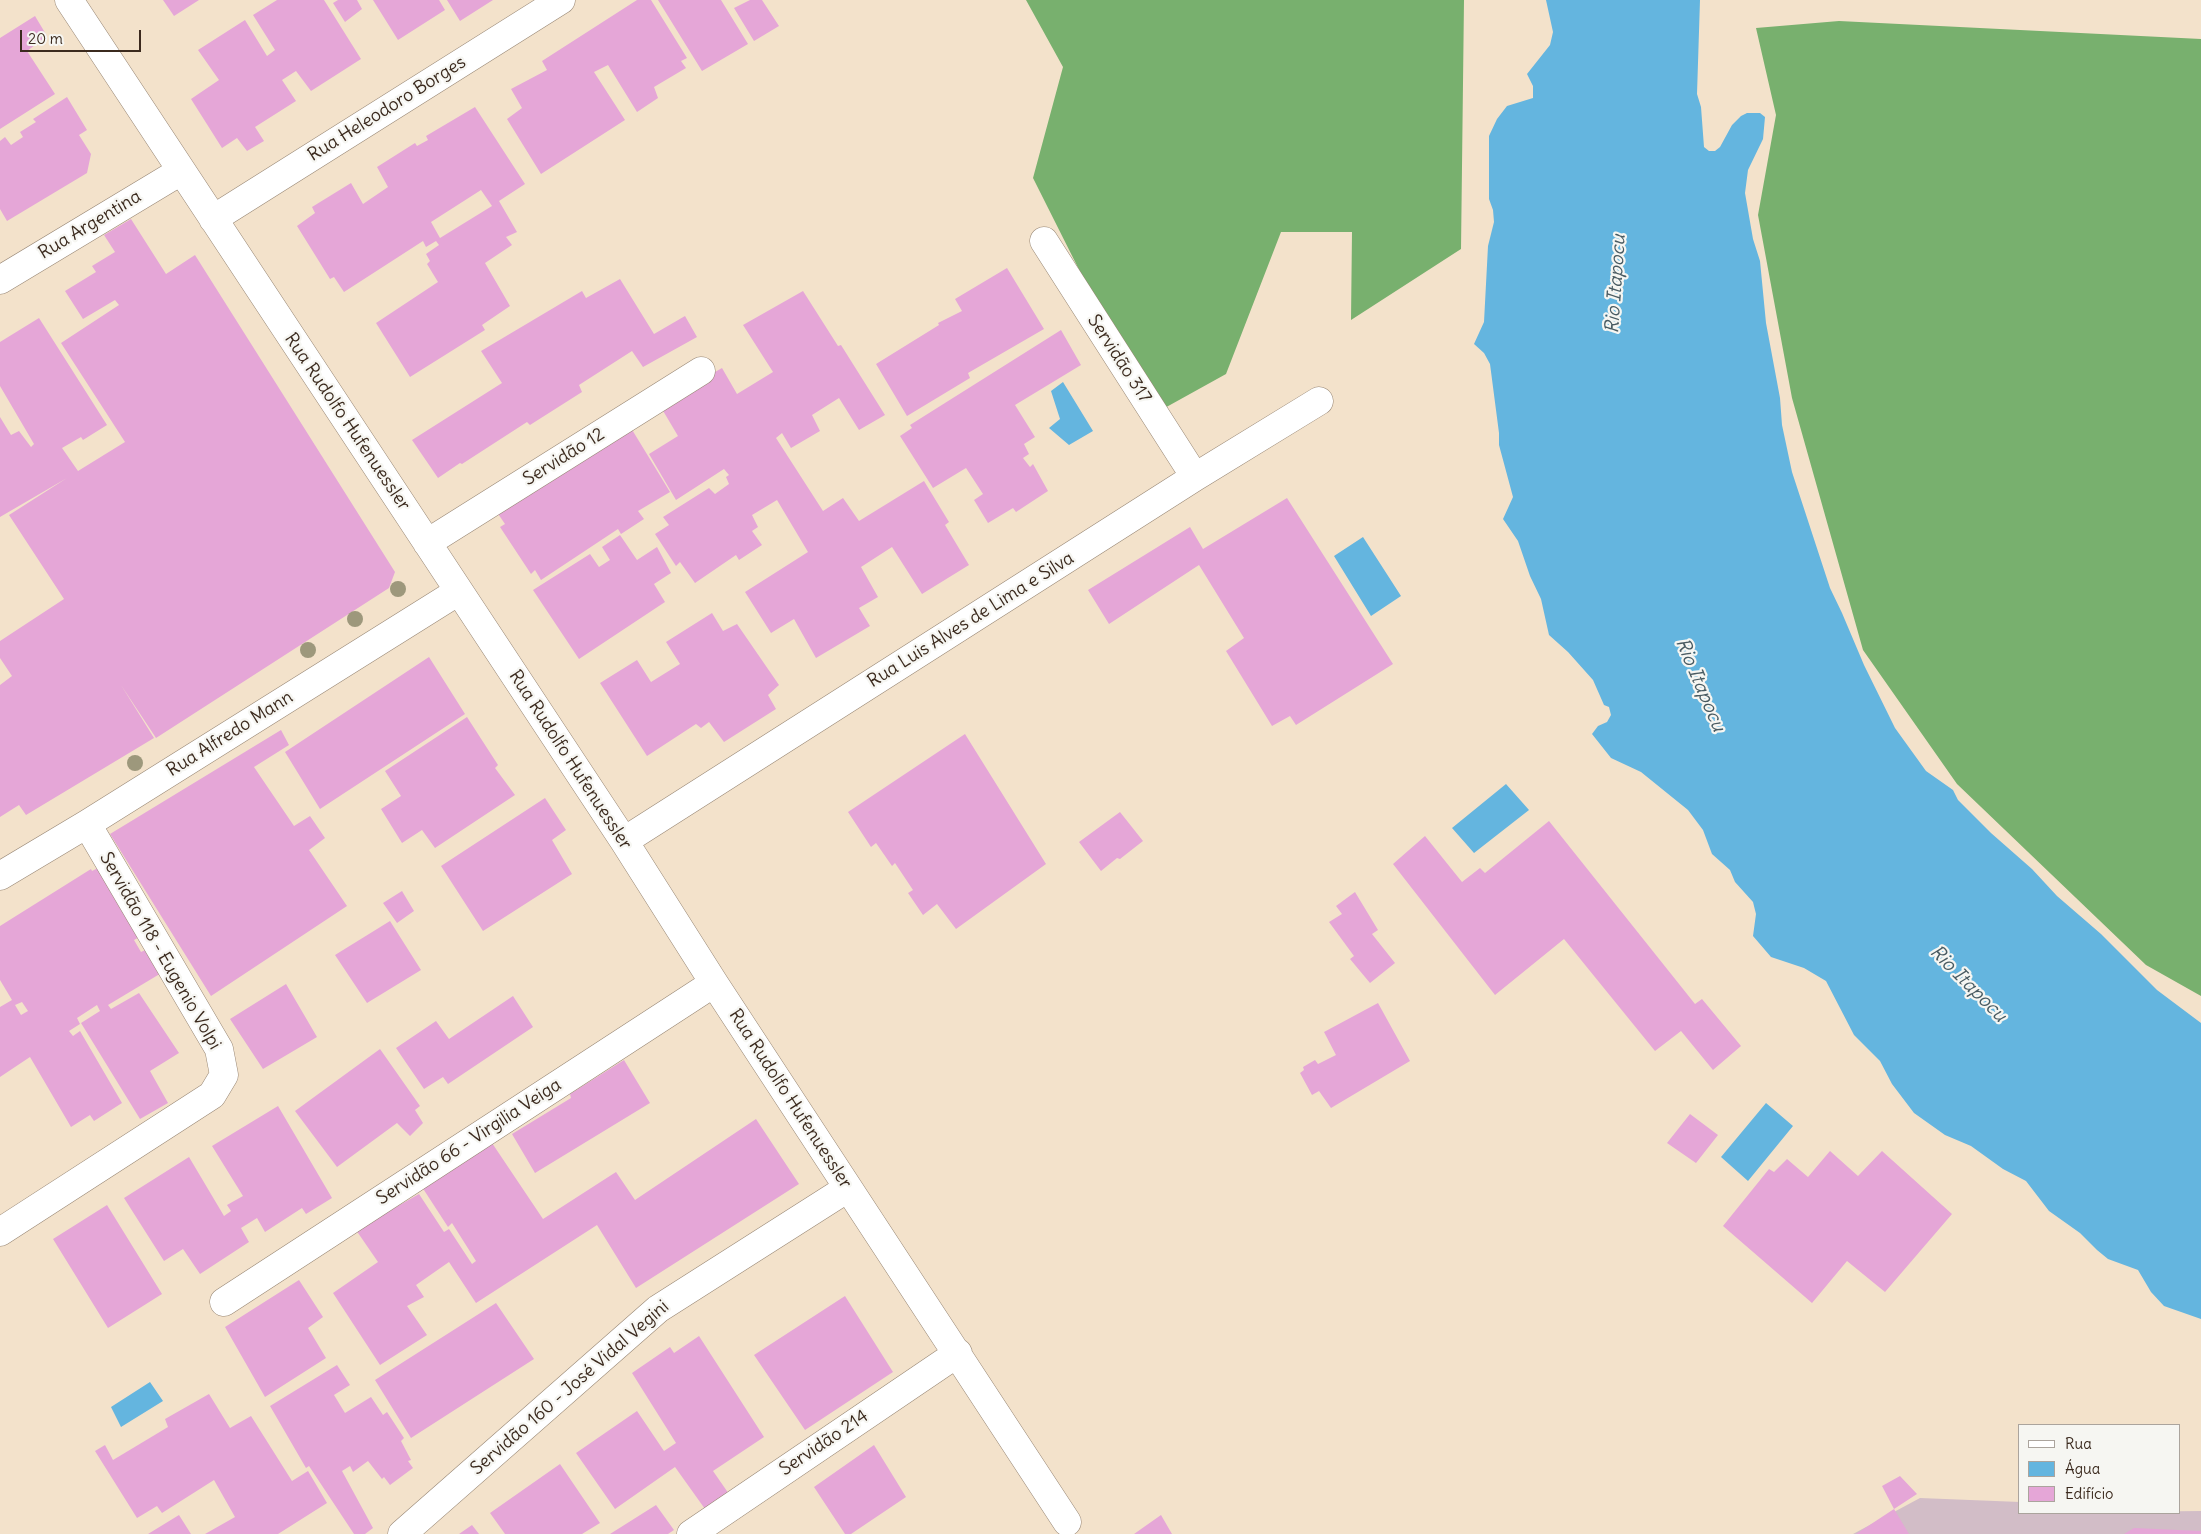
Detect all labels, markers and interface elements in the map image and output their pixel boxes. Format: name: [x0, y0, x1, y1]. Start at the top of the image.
scale bar: [22, 20, 144, 52]
text: 20 m: [28, 29, 63, 48]
street label: Rua Heleodoro Borges: [304, 52, 470, 166]
street label: Rua Argentina: [35, 186, 145, 264]
water label: Rio Itapocu: [1601, 234, 1631, 334]
street label: Servidão 317: [1082, 311, 1156, 407]
street label: Rua Rudolfo Hufenuessler: [279, 329, 415, 515]
street label: Servidão 12: [519, 423, 609, 491]
street label: Rua Luis Alves de Lima e Silva: [864, 548, 1078, 692]
water label: Rio Itapocu: [1670, 635, 1730, 735]
street label: Rua Rudolfo Hufenuessler: [504, 666, 636, 854]
street label: Rua Alfredo Mann: [163, 686, 297, 782]
street label: Servidão 118 - Eugenio Volpi: [95, 849, 225, 1053]
water label: Rio Itapocu: [1925, 941, 2011, 1027]
street label: Rua Rudolfo Hufenuessler: [724, 1005, 856, 1193]
street label: Servidão 66 - Virgilia Veiga: [373, 1074, 565, 1210]
street label: Servidão 160 - José Vidal Vegini: [467, 1296, 673, 1480]
street label: Servidão 214: [776, 1405, 872, 1481]
legend: [2018, 1424, 2181, 1514]
text: Rua: [2065, 1434, 2092, 1453]
text: Água: [2065, 1459, 2100, 1478]
text: Edifício: [2065, 1484, 2113, 1503]

